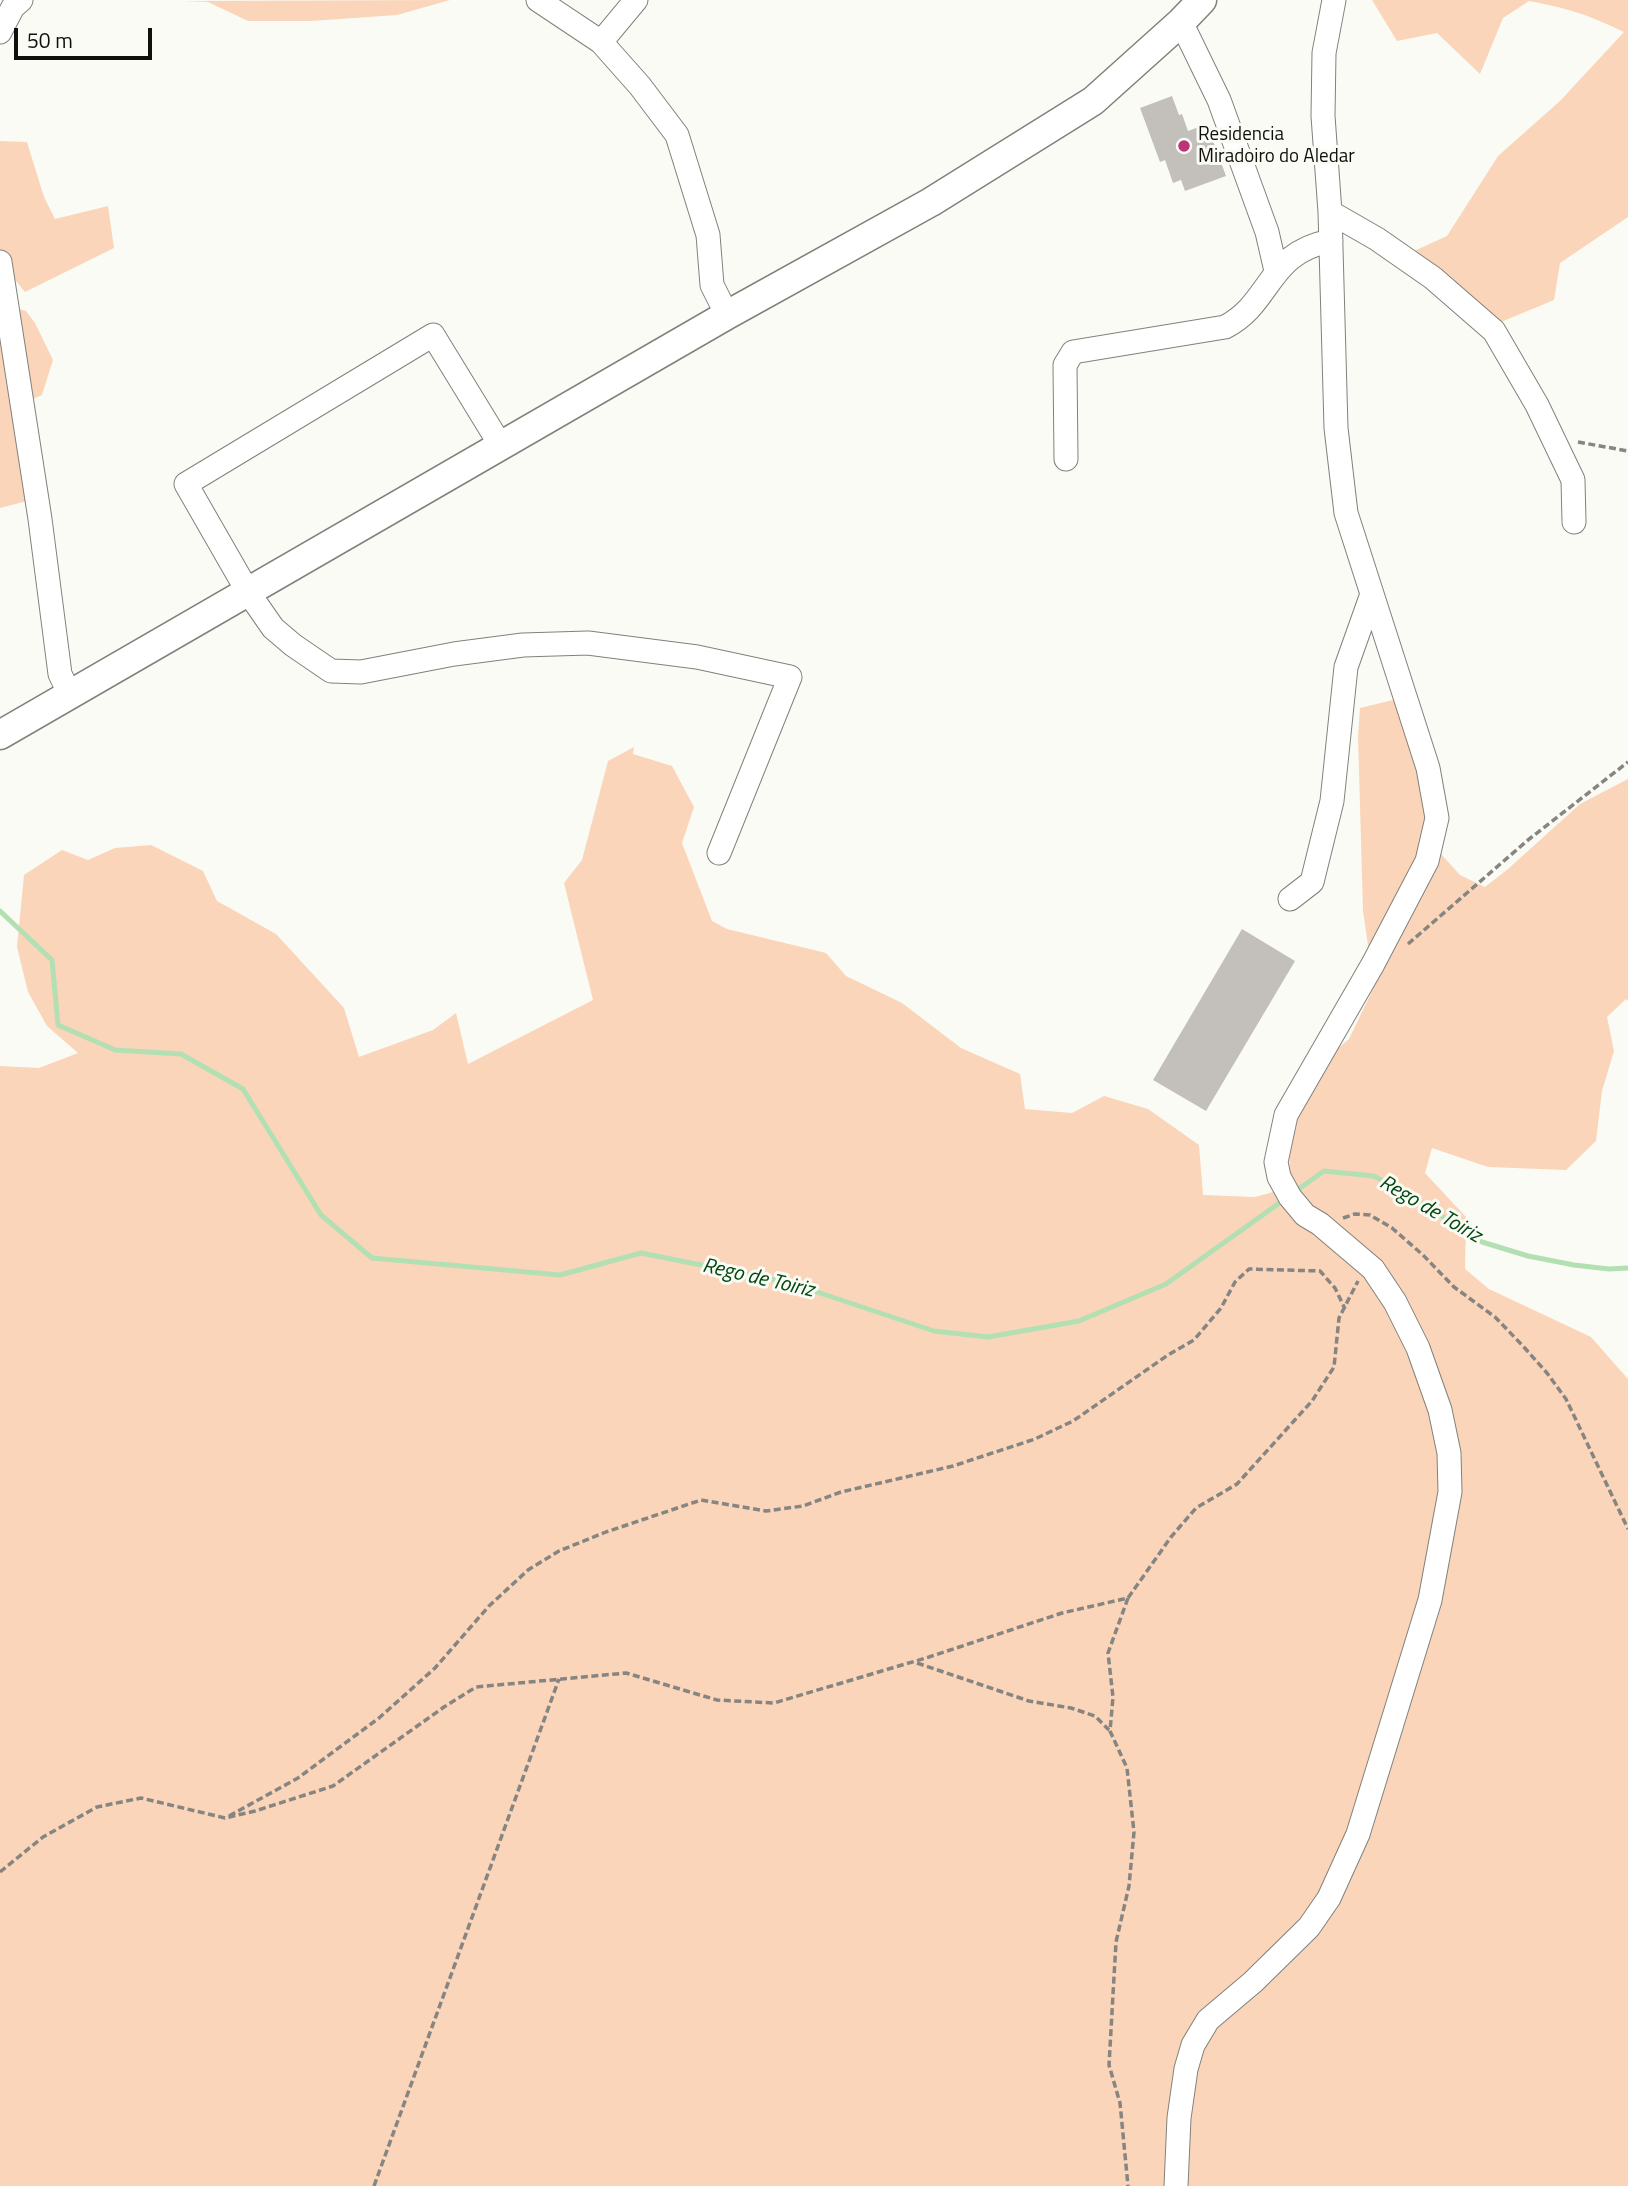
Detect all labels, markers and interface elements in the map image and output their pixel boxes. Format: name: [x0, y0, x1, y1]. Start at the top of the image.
scale bar: [18, 14, 156, 58]
text: 50 m: [27, 24, 73, 56]
place label: Residencia Miradoiro do Aledar: [1198, 124, 1355, 168]
marker: Residencia Miradoiro do Aledar: [1176, 138, 1192, 154]
water label: Rego de Toiriz: [1374, 1171, 1486, 1249]
water label: Rego de Toiriz: [700, 1254, 816, 1304]

